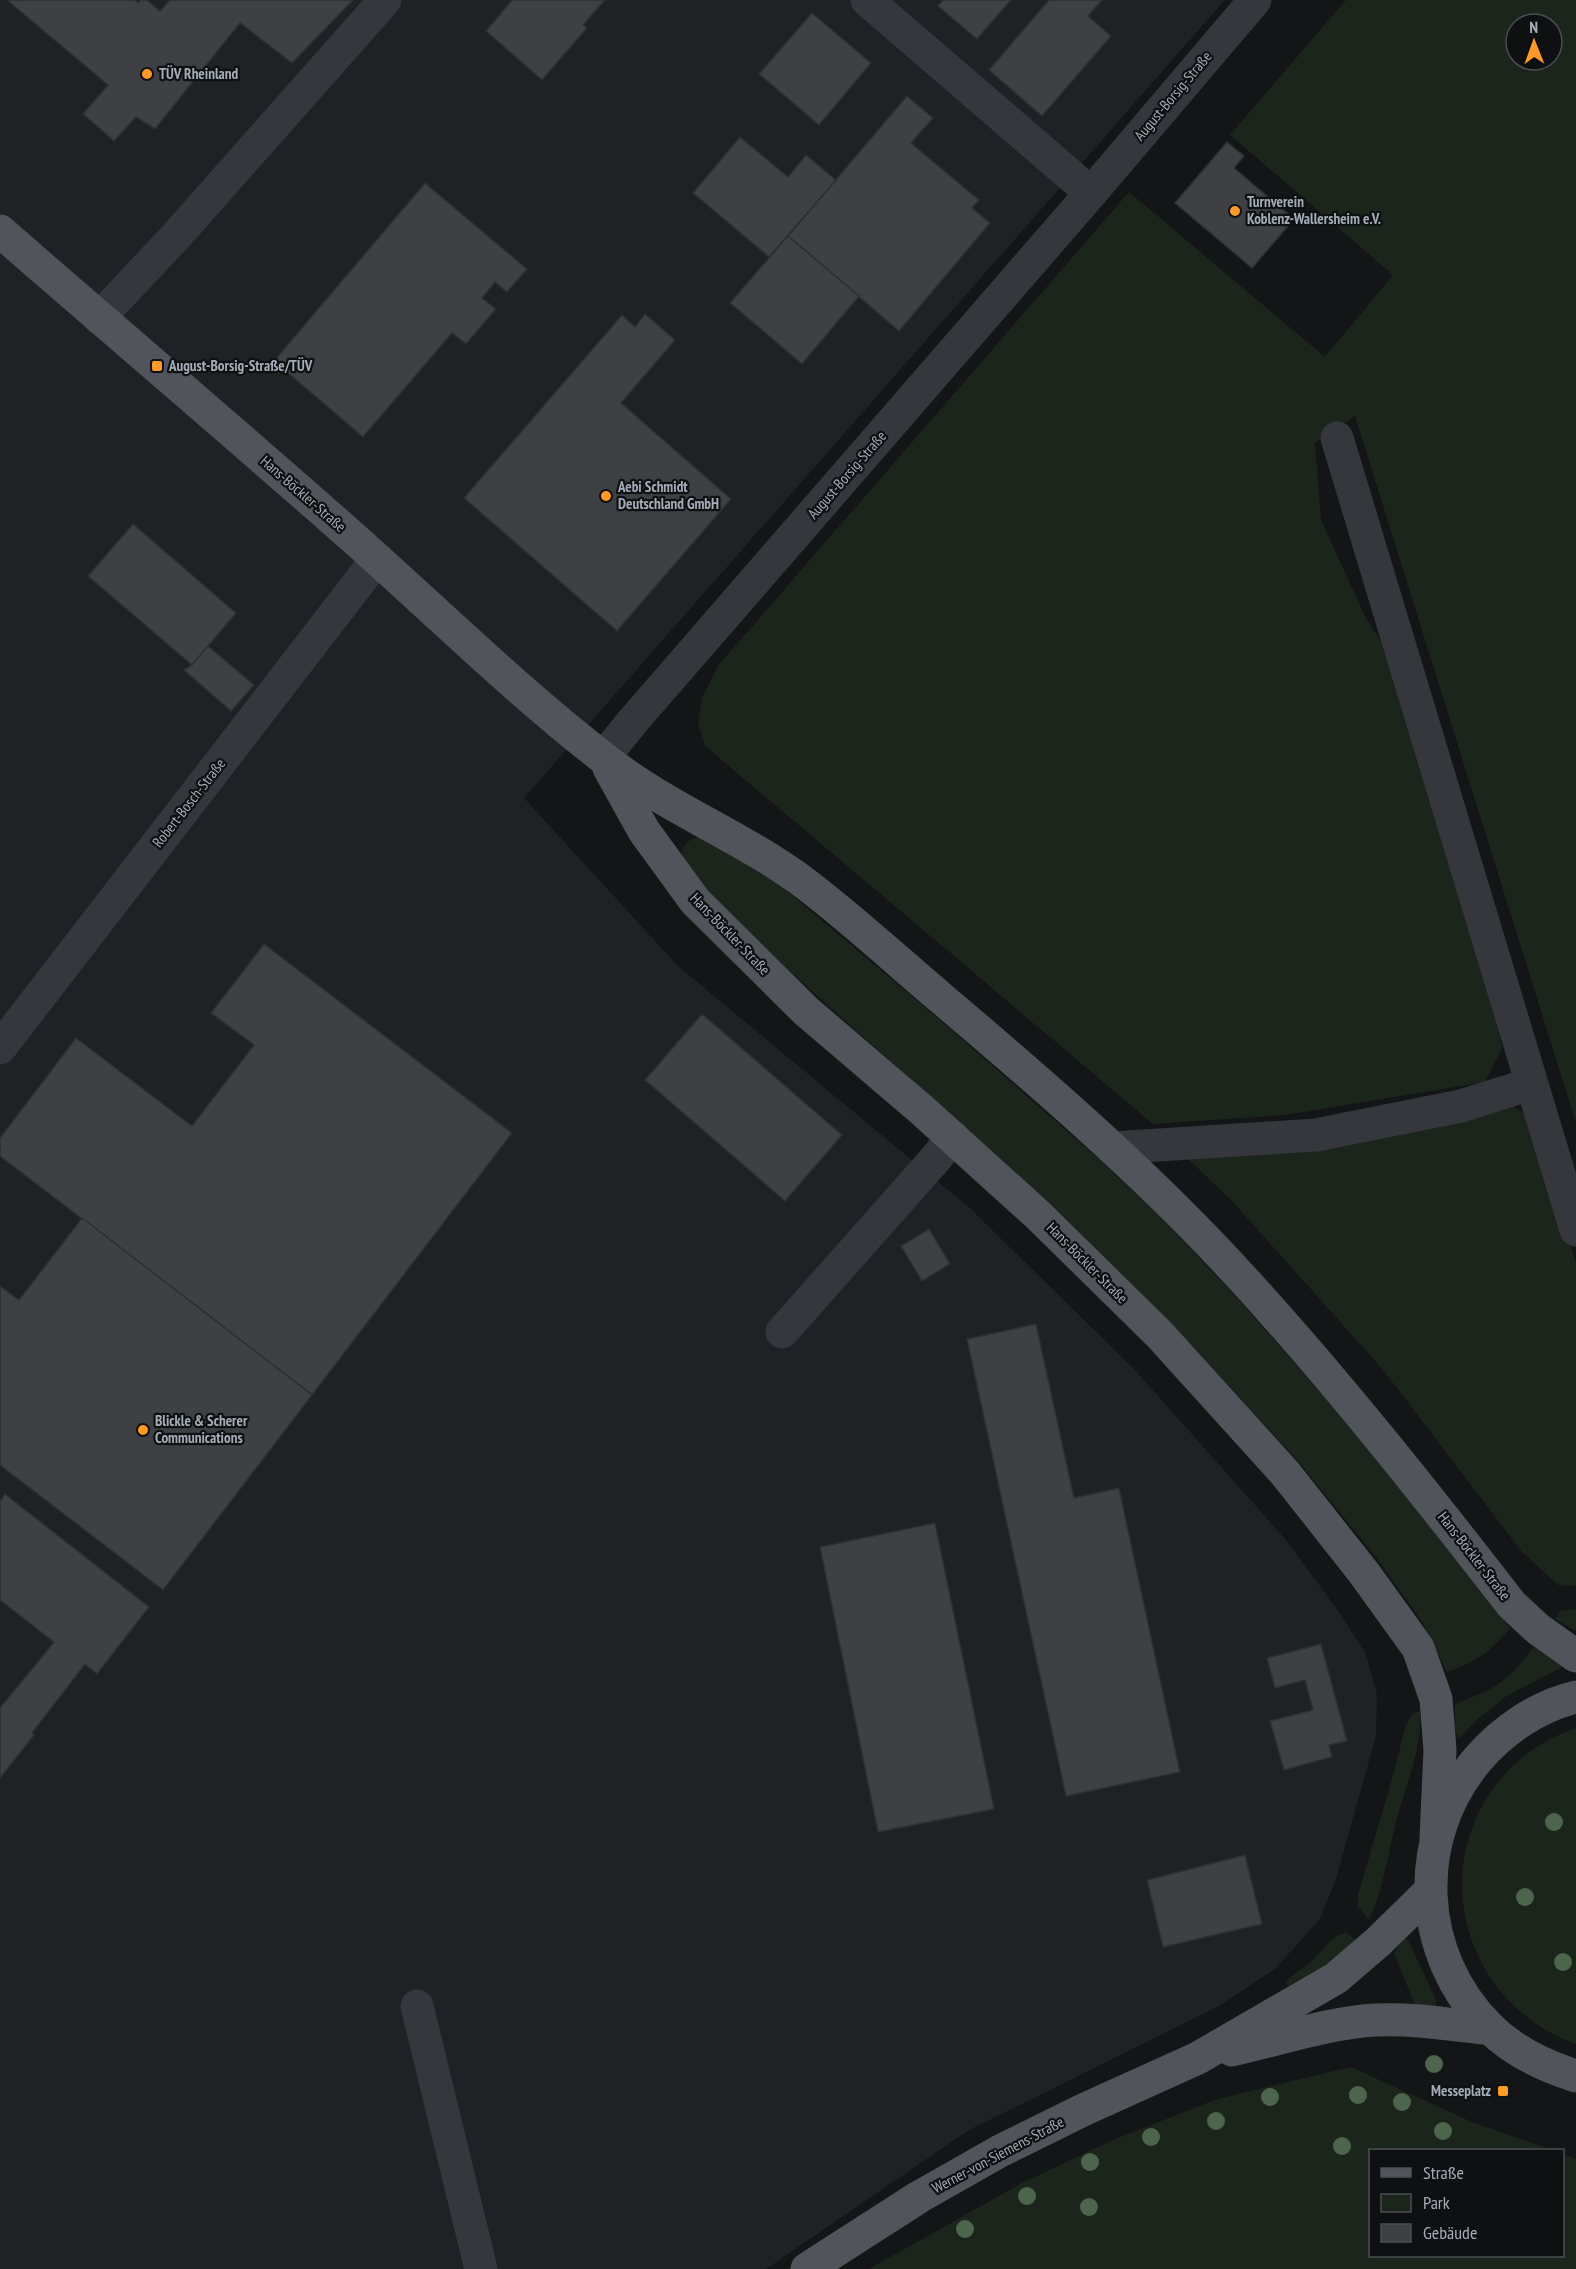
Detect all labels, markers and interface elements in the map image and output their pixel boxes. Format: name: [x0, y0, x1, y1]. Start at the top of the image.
north arrow: [1504, 12, 1564, 72]
text: N: [1529, 17, 1538, 37]
street label: August-Borsig-Straße: [1130, 47, 1216, 144]
place label: TÜV Rheinland: [159, 64, 238, 83]
marker: TÜV Rheinland: [140, 67, 154, 81]
place label: Turnverein Koblenz-Wallersheim e.V.: [1247, 192, 1381, 228]
marker: Turnverein Koblenz-Wallersheim e.V.: [1228, 204, 1242, 218]
place label: August-Borsig-Straße/TÜV: [168, 356, 313, 375]
marker: August-Borsig-Straße/TÜV: [150, 359, 164, 373]
street label: August-Borsig-Straße: [803, 427, 890, 523]
street label: Hans-Böckler-Straße: [257, 451, 350, 536]
place label: Aebi Schmidt Deutschland GmbH: [617, 477, 719, 513]
marker: Aebi Schmidt Deutschland GmbH: [599, 489, 613, 503]
street label: Robert-Bosch-Straße: [148, 754, 229, 851]
street label: Hans-Böckler-Straße: [686, 889, 774, 979]
street label: Hans-Böckler-Straße: [1043, 1218, 1132, 1307]
place label: Blickle & Scherer Communications: [155, 1411, 248, 1447]
marker: Blickle & Scherer Communications: [136, 1423, 150, 1437]
street label: Hans-Böckler-Straße: [1434, 1508, 1515, 1604]
place label: Messeplatz: [1431, 2081, 1491, 2100]
marker: Messeplatz: [1496, 2084, 1510, 2098]
street label: Werner-von-Siemens-Straße: [929, 2112, 1067, 2197]
legend: [1369, 2149, 1564, 2257]
text: Straße: [1423, 2161, 1464, 2184]
text: Park: [1423, 2191, 1450, 2214]
text: Gebäude: [1423, 2221, 1477, 2244]

